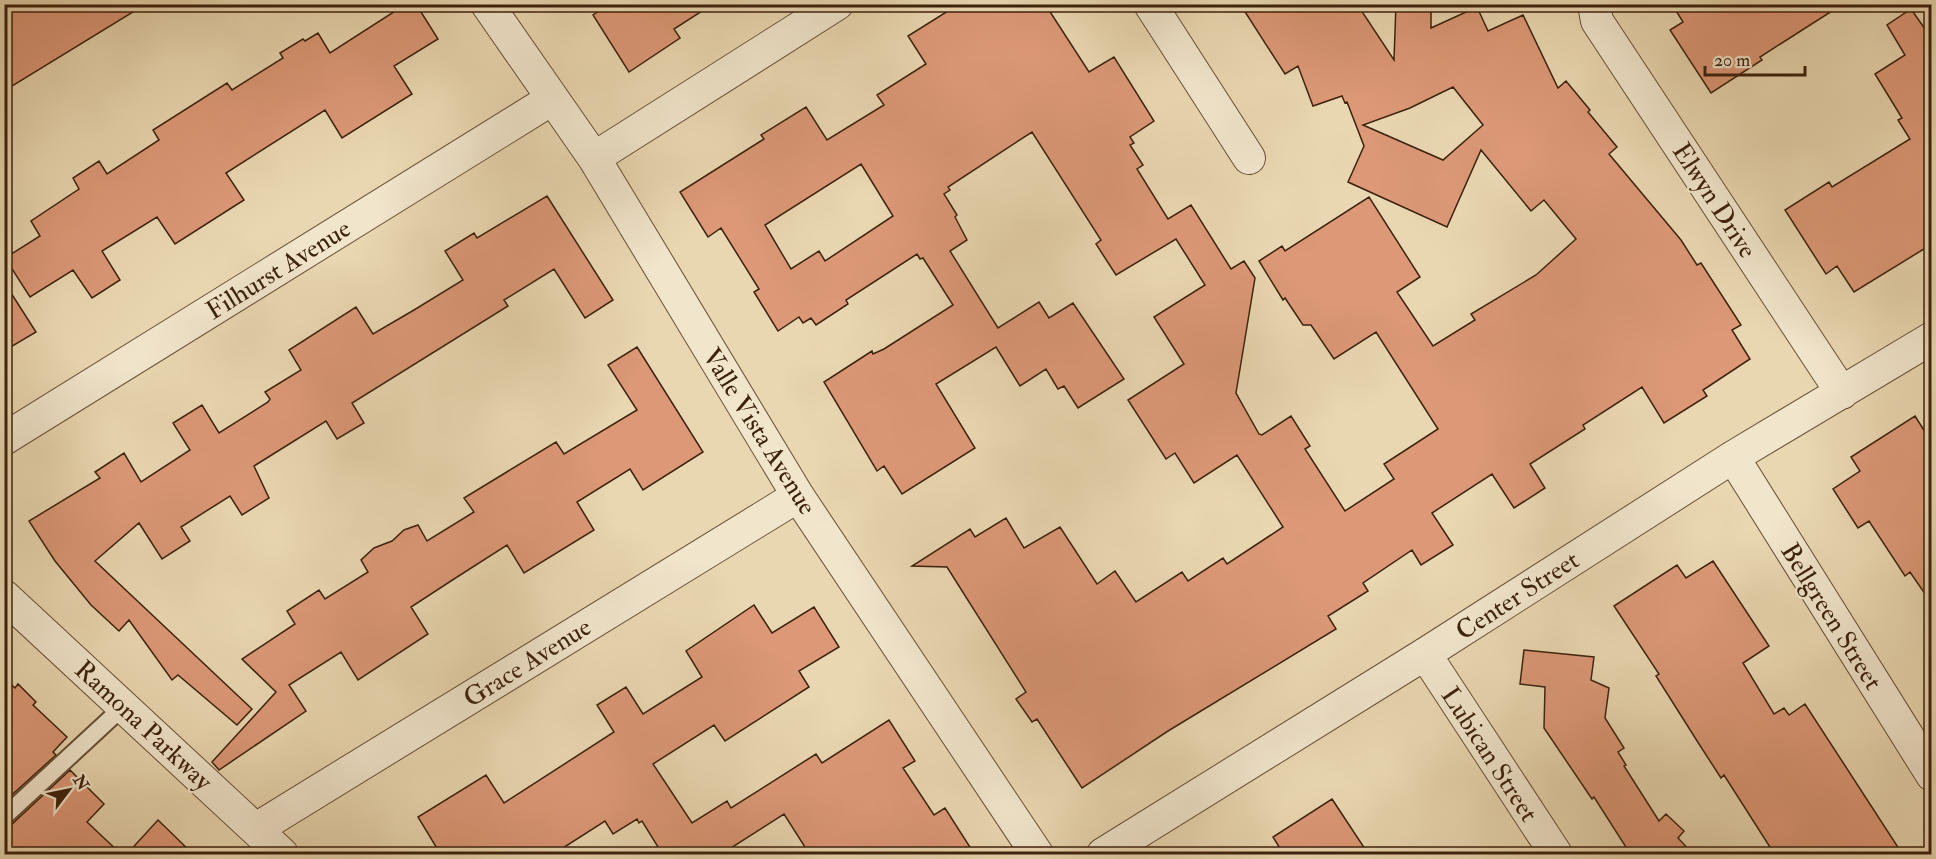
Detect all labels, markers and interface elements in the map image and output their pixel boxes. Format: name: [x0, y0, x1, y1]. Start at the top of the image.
scale bar: [1705, 39, 1806, 77]
text: 20 m: [1714, 49, 1750, 72]
street label: Elwyn Drive: [1665, 137, 1763, 264]
street label: Filhurst Avenue: [200, 213, 357, 327]
street label: Valle Vista Avenue: [695, 342, 823, 521]
street label: Bellgreen Street: [1773, 537, 1889, 696]
street label: Center Street: [1450, 544, 1585, 647]
street label: Grace Avenue: [458, 611, 597, 715]
street label: Ramona Parkway: [68, 654, 219, 798]
street label: Lubican Street: [1434, 681, 1545, 828]
north arrow: [39, 760, 99, 820]
text: N: [68, 770, 94, 795]

